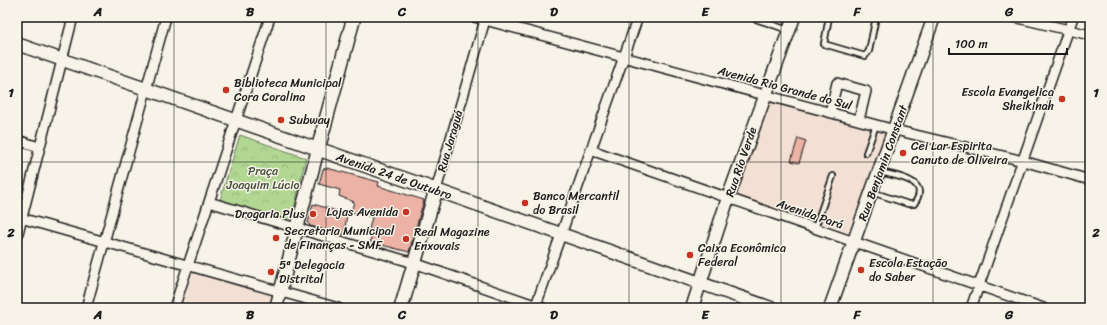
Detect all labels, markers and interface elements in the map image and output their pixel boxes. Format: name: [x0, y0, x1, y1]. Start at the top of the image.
text: A: [93, 0, 102, 23]
text: B: [246, 0, 255, 23]
text: C: [397, 0, 407, 23]
text: D: [550, 0, 558, 23]
text: E: [701, 0, 710, 23]
text: F: [852, 0, 861, 23]
text: G: [1004, 0, 1014, 23]
scale bar: [949, 30, 1067, 56]
text: 100 m: [955, 33, 988, 55]
street label: Avenida Rio Grande do Sul: [714, 59, 855, 117]
place label: Biblioteca Municipal Cora Coralina: [234, 72, 342, 108]
text: 1: [8, 81, 14, 104]
place label: Escola Evangelica Sheikinah: [961, 81, 1054, 117]
text: 1: [1093, 81, 1099, 104]
marker: Biblioteca Municipal Cora Coralina: [221, 85, 231, 95]
marker: Escola Evangelica Sheikinah: [1057, 94, 1067, 104]
street label: Rua Benjamin Constant: [852, 101, 915, 224]
street label: Rua Jaraguá: [431, 107, 469, 175]
place label: Subway: [289, 109, 331, 131]
marker: Subway: [276, 115, 286, 125]
street label: Rua Rio Verde: [719, 124, 763, 200]
place label: Cei Lar Espirita Canuto de Oliveira: [911, 135, 1008, 171]
street label: Avenida 24 de Outubro: [332, 146, 455, 206]
marker: Cei Lar Espirita Canuto de Oliveira: [898, 148, 908, 158]
park label: Praça Joaquim Lúcio: [226, 160, 300, 196]
place label: Banco Mercantil do Brasil: [533, 185, 620, 221]
street label: Avenida Pará: [773, 192, 846, 236]
marker: Banco Mercantil do Brasil: [520, 198, 530, 208]
place label: Lojas Avenida: [326, 201, 399, 223]
place label: Drogaria Plus: [235, 203, 305, 225]
marker: Lojas Avenida: [401, 207, 411, 217]
marker: Drogaria Plus: [308, 209, 318, 219]
place label: Secretaria Municipal de Finanças - SMF: [284, 220, 395, 256]
text: 2: [6, 221, 15, 244]
place label: Real Magazine Enxovais: [414, 221, 490, 257]
text: 2: [1091, 221, 1100, 244]
marker: Secretaria Municipal de Finanças - SMF: [271, 233, 281, 243]
marker: Real Magazine Enxovais: [401, 234, 411, 244]
place label: Caixa Econômica Federal: [698, 237, 786, 273]
marker: Caixa Econômica Federal: [685, 250, 695, 260]
place label: Escola Estação do Saber: [869, 252, 947, 288]
place label: 5ª Delegacia Distrital: [279, 254, 345, 290]
marker: Escola Estação do Saber: [856, 265, 866, 275]
marker: 5ª Delegacia Distrital: [266, 267, 276, 277]
text: A: [93, 303, 102, 325]
text: B: [246, 303, 255, 325]
text: C: [397, 303, 407, 325]
text: D: [550, 303, 558, 325]
text: E: [701, 303, 710, 325]
text: F: [852, 303, 861, 325]
text: G: [1004, 303, 1014, 325]

